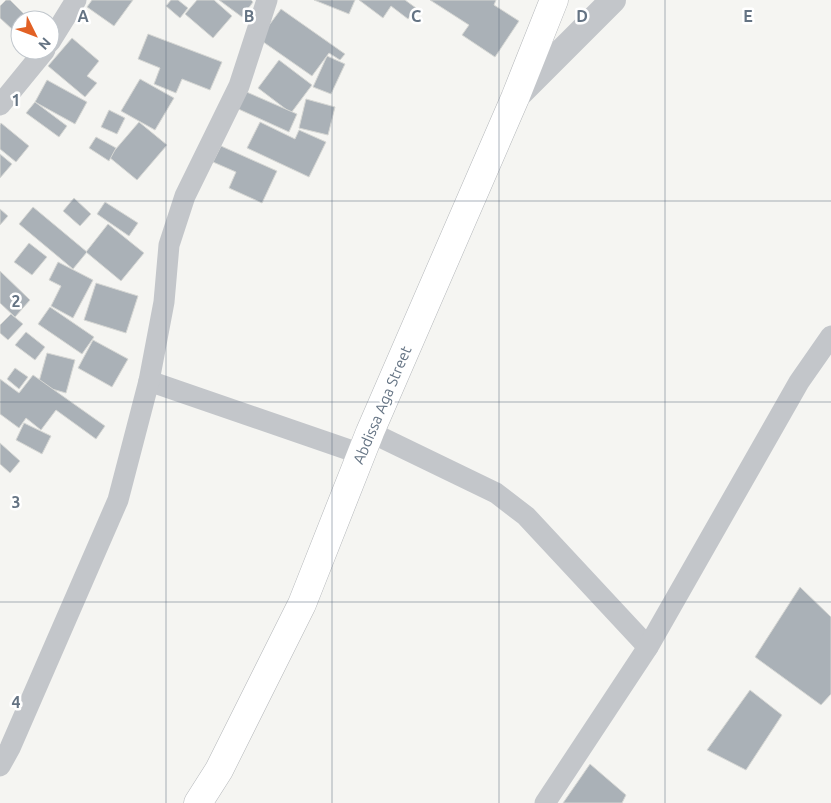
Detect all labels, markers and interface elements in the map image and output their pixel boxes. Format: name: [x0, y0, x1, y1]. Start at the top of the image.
text: A: [77, 7, 89, 25]
text: B: [244, 7, 254, 25]
text: C: [411, 7, 421, 25]
text: D: [576, 7, 588, 25]
text: E: [743, 7, 753, 25]
north arrow: [10, 10, 60, 60]
text: N: [35, 34, 54, 53]
text: 1: [11, 91, 21, 109]
text: 2: [11, 292, 21, 310]
street label: Abdissa Aga Street: [349, 343, 415, 467]
text: 3: [11, 493, 21, 511]
text: 4: [11, 693, 21, 711]

